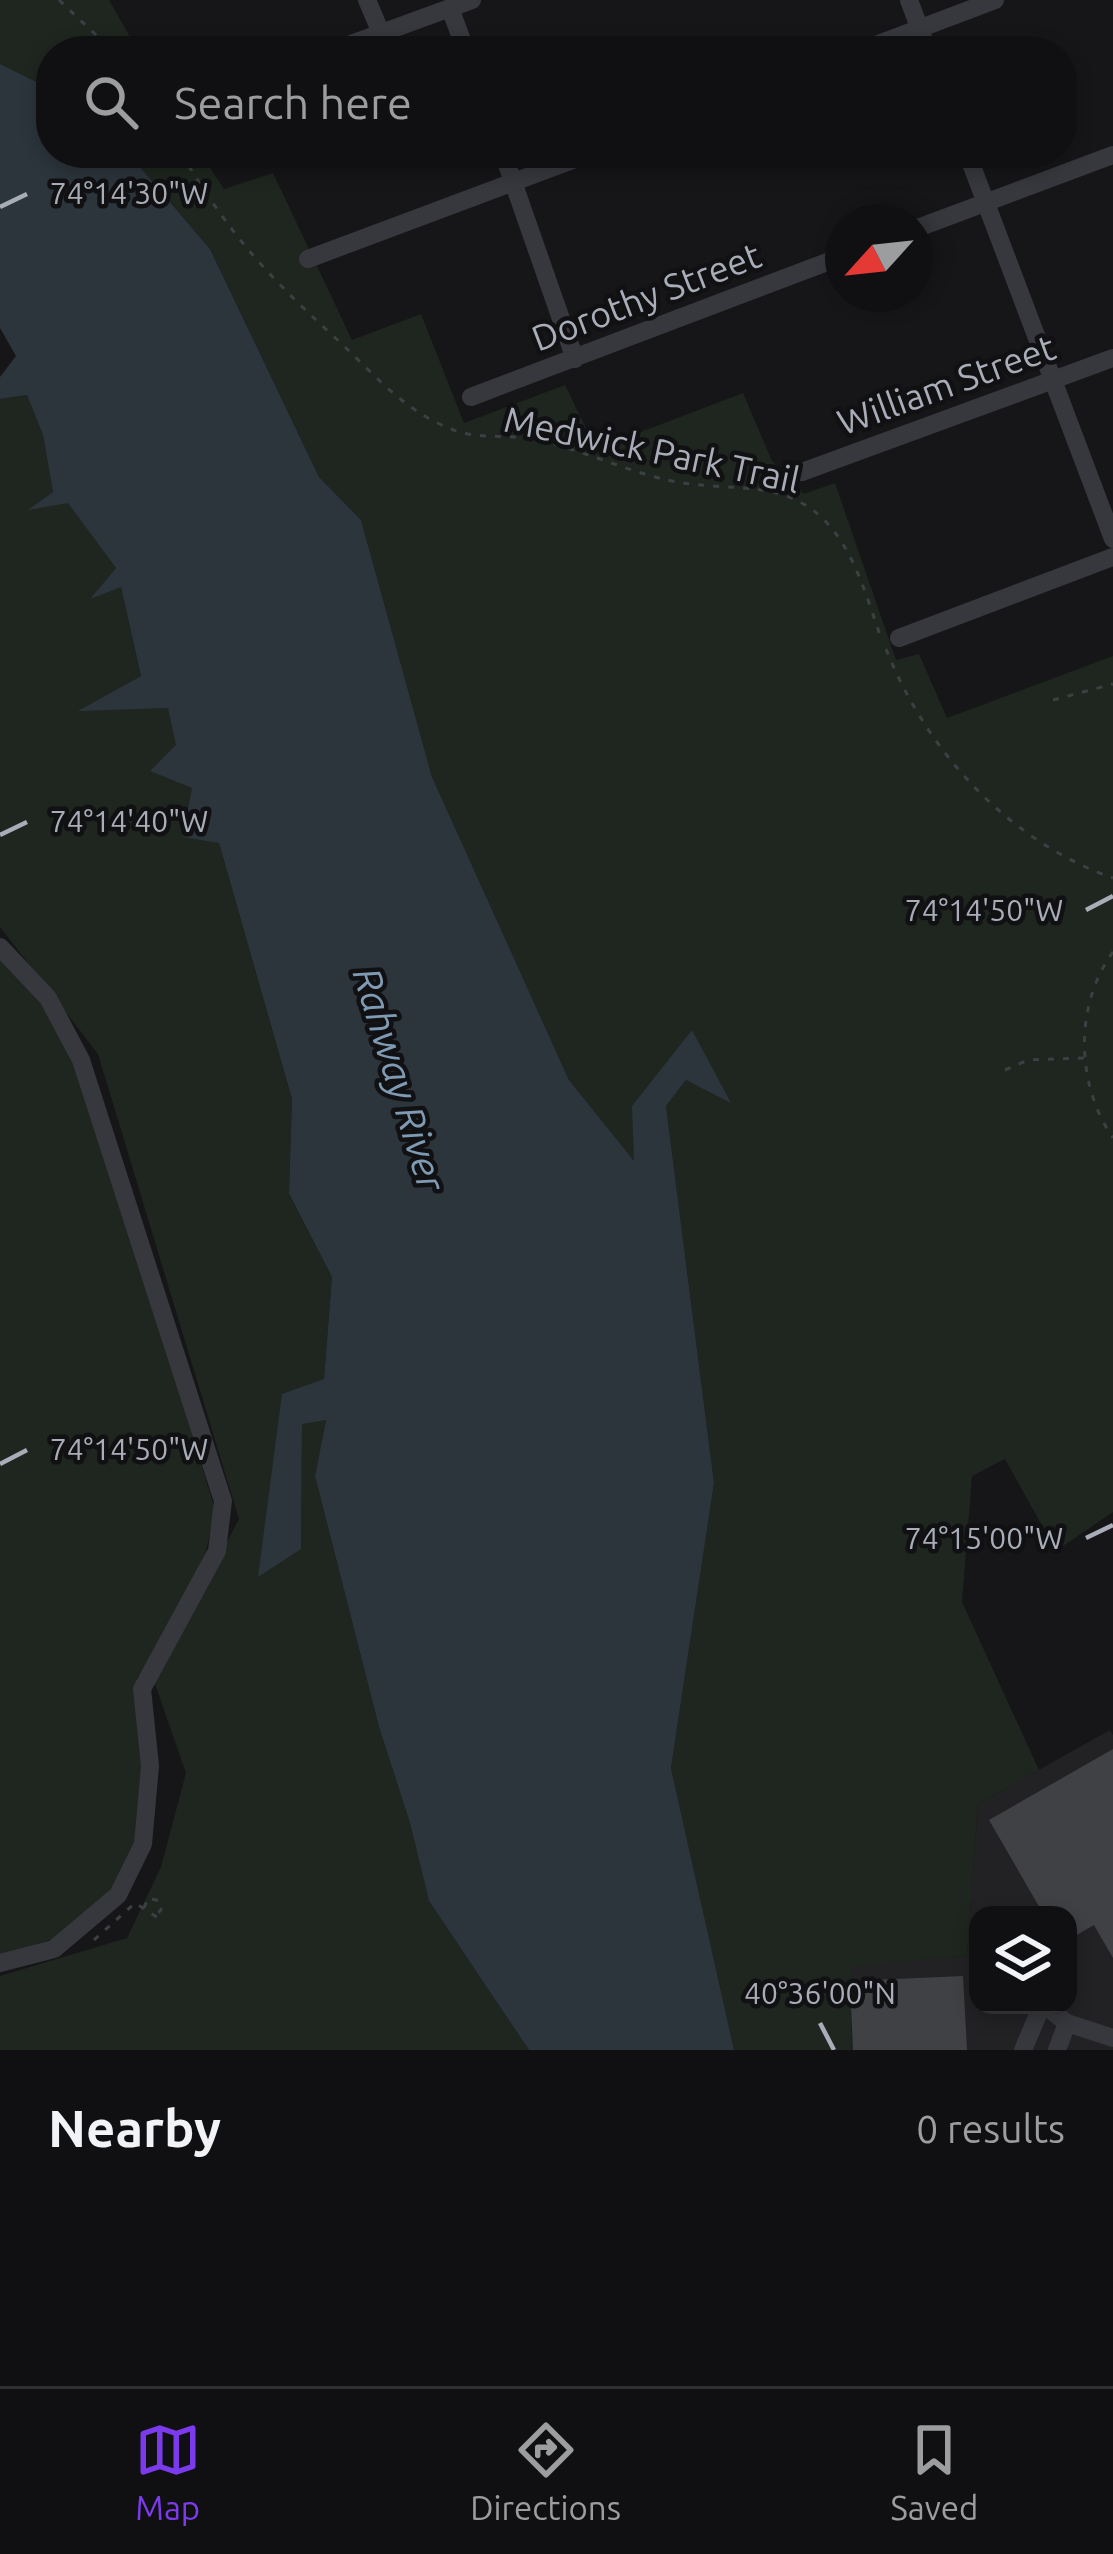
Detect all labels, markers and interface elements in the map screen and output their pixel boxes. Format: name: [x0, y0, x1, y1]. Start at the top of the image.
search box: [36, 36, 1077, 168]
icon: search: [78, 69, 144, 135]
text: Search here: [174, 77, 412, 128]
text: 74°14'30"W: [50, 176, 208, 210]
north arrow: [825, 204, 933, 312]
street label: Dorothy Street: [526, 234, 766, 358]
street label: William Street: [832, 326, 1060, 442]
street label: Medwick Park Trail: [501, 398, 803, 500]
text: 74°14'40"W: [50, 804, 208, 838]
text: 74°14'50"W: [905, 893, 1063, 927]
water label: Rahway River: [346, 962, 455, 1197]
text: 74°14'50"W: [50, 1432, 208, 1466]
text: 74°15'00"W: [905, 1521, 1063, 1555]
map controls: [969, 1906, 1077, 2014]
button: layers: [969, 1906, 1077, 2014]
text: 40°36'00"N: [744, 1976, 896, 2010]
text: Nearby: [48, 2099, 221, 2157]
text: 0 results: [916, 2107, 1065, 2150]
tab: Map: [135, 2417, 201, 2526]
tab: Directions: [470, 2417, 621, 2526]
tab: Saved: [890, 2417, 978, 2526]

